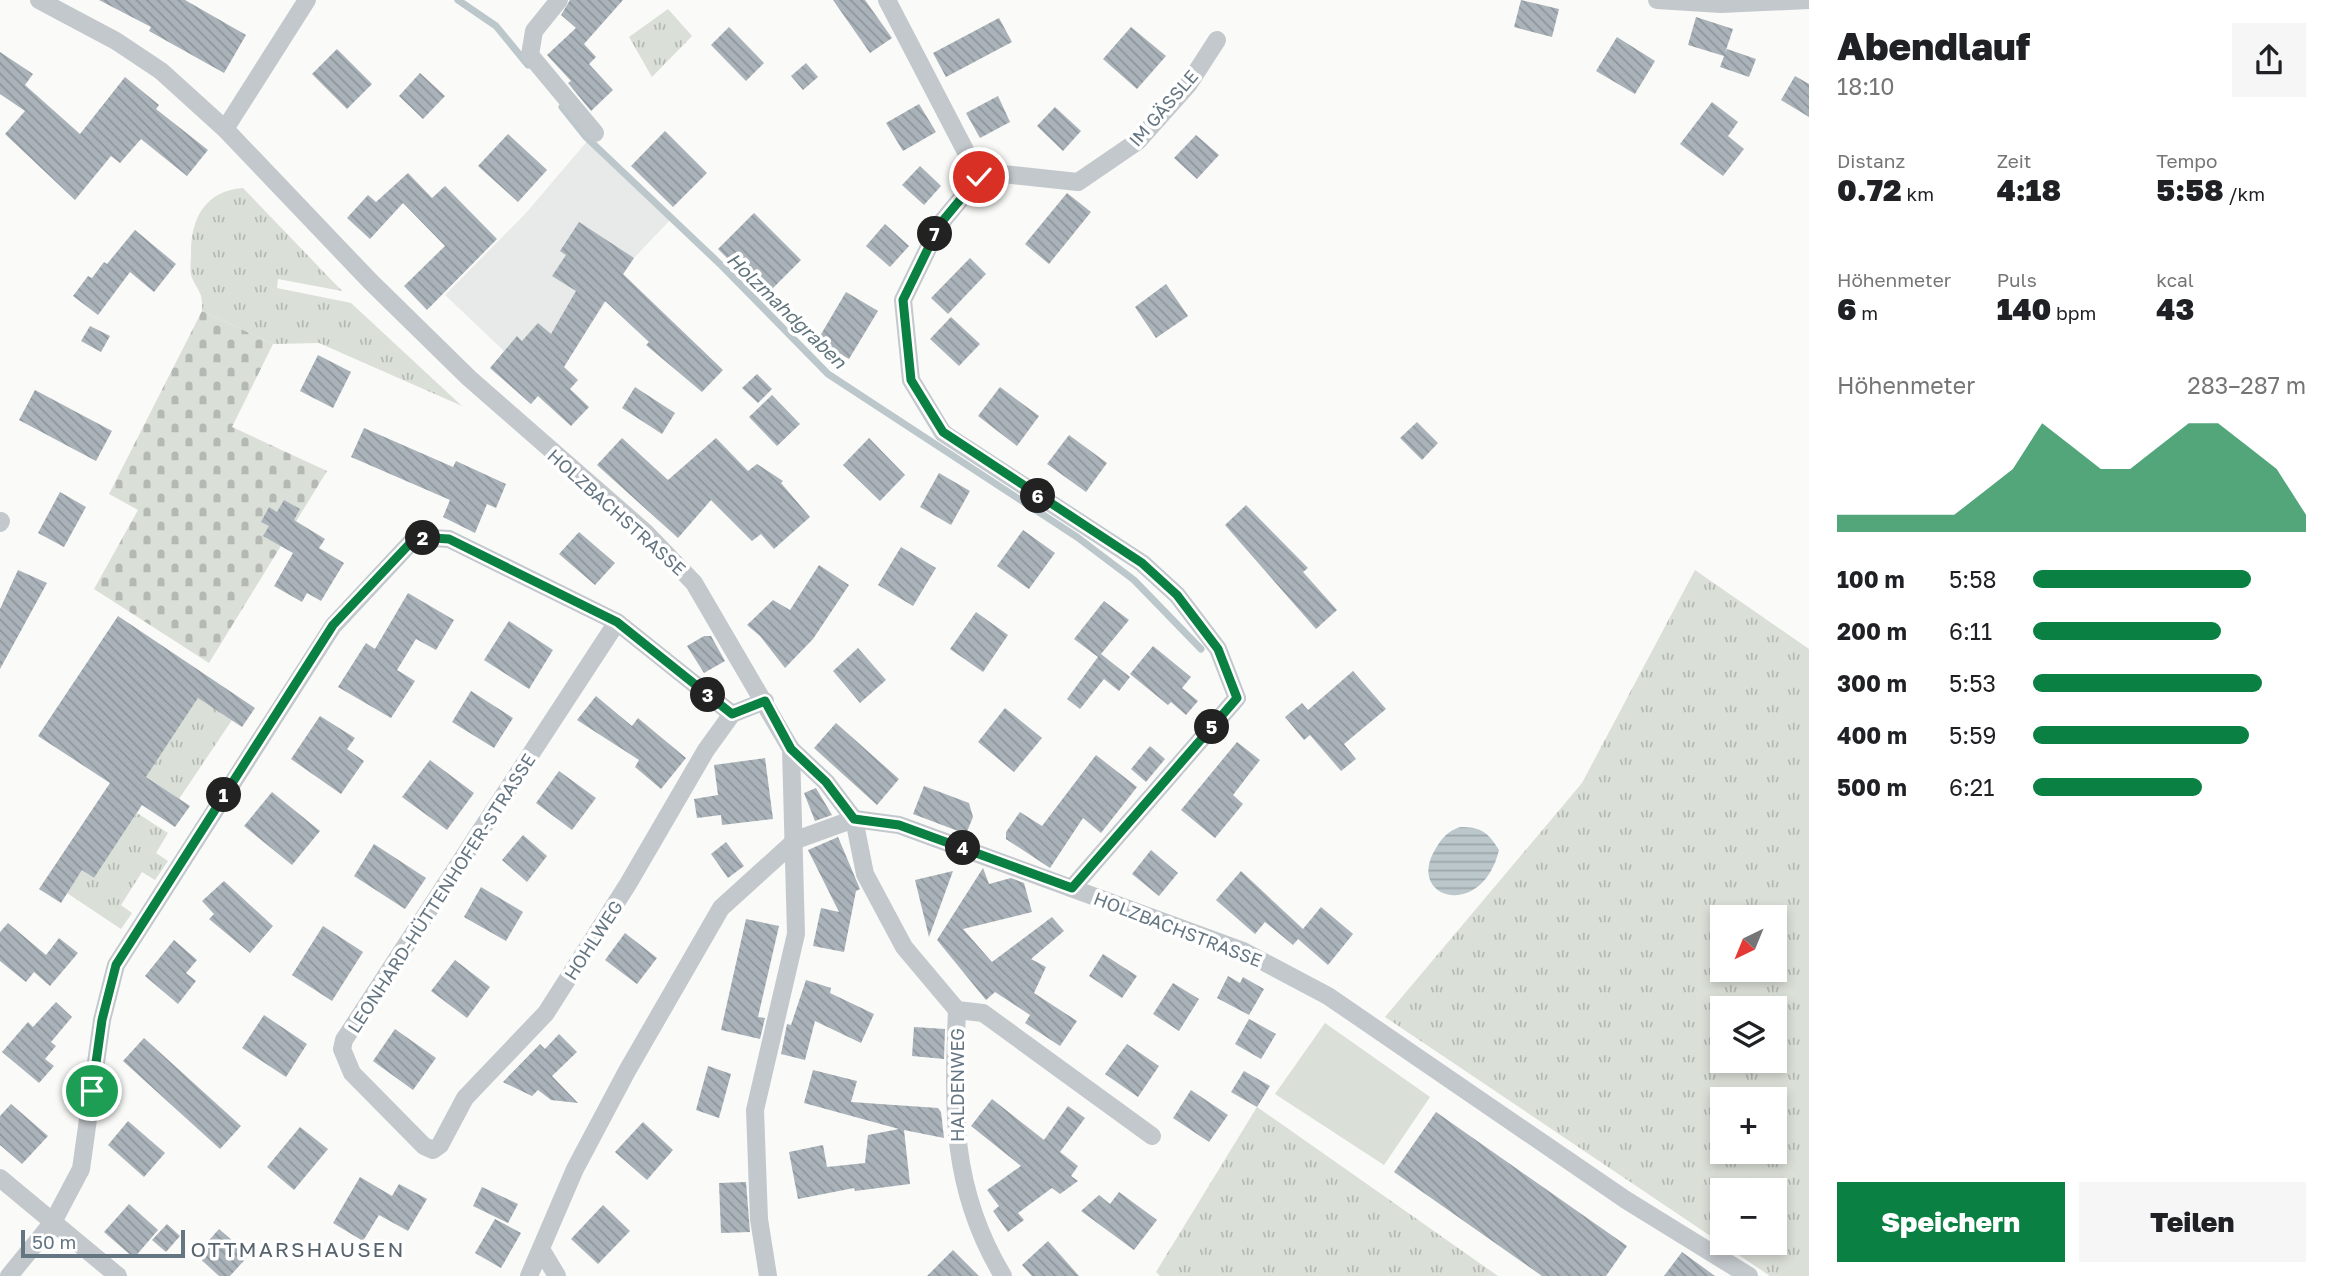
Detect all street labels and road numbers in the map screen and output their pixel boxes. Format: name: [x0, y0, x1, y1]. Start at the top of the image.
street label: IM GÄSSLE: [1124, 65, 1202, 151]
street label: HOLZBACHSTRASSE: [543, 444, 691, 580]
street label: LEONHARD-HÜTTENHOFER-STRASSE: [342, 749, 540, 1037]
street label: HOLZBACHSTRASSE: [1091, 887, 1265, 971]
street label: HOHLWEG: [559, 896, 627, 984]
street label: HALDENWEG: [946, 1028, 968, 1142]

